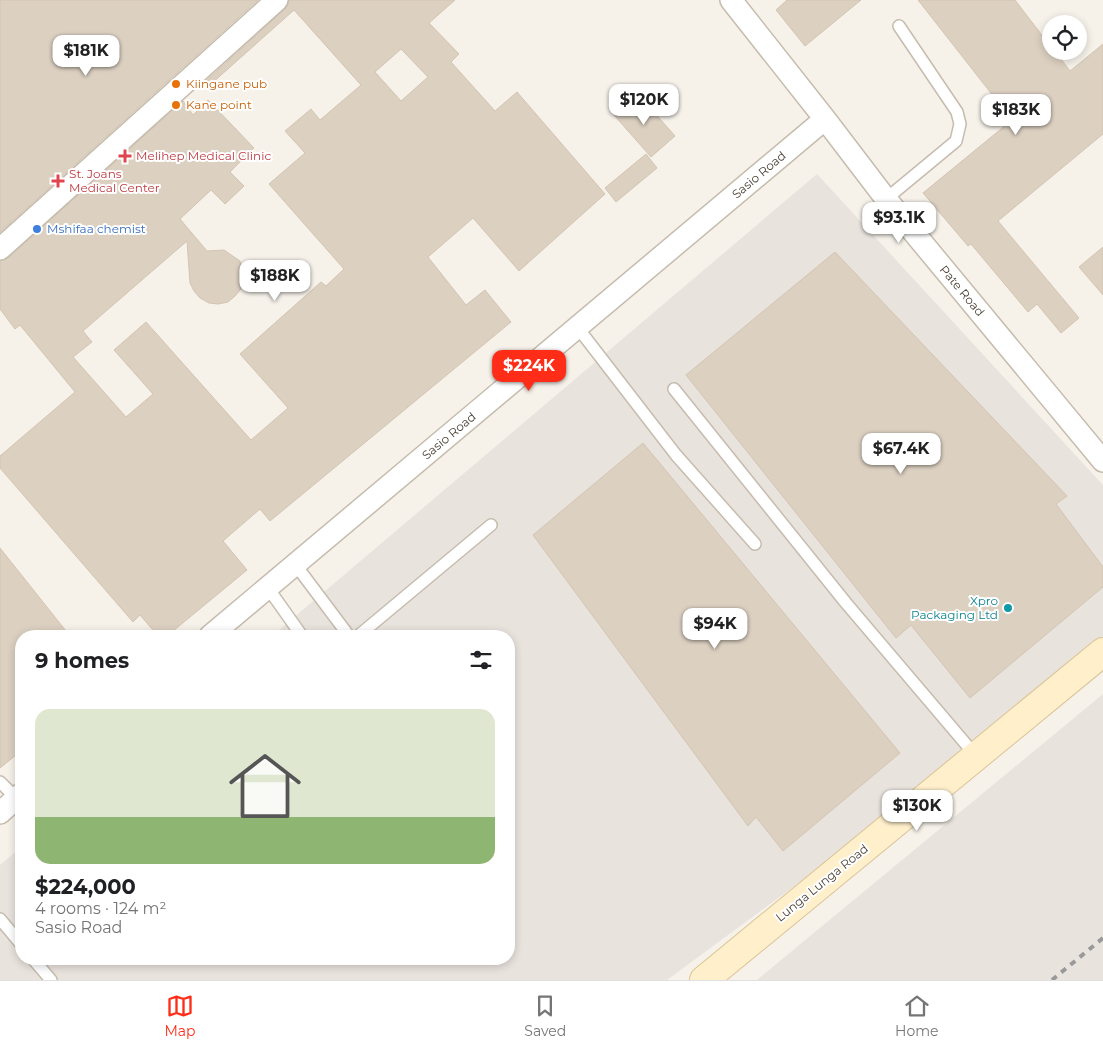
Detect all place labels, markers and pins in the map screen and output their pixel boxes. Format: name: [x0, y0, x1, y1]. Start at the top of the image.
pin: $181K: [51, 34, 121, 77]
place label: Kiingane pub: [186, 76, 267, 91]
marker: Kiingane pub: [170, 78, 182, 90]
pin: $120K: [609, 84, 679, 126]
pin: $183K: [981, 94, 1051, 136]
place label: Kane point: [186, 97, 252, 112]
marker: Kane point: [170, 99, 182, 111]
place label: Melihep Medical Clinic: [136, 148, 271, 163]
marker: Melihep Medical Clinic: [118, 149, 132, 163]
place label: St. Joans Medical Center: [69, 166, 160, 195]
marker: St. Joans Medical Center: [51, 174, 65, 188]
pin: $93.1K: [858, 202, 940, 244]
place label: Mshifaa chemist: [47, 221, 146, 236]
marker: Mshifaa chemist: [31, 223, 43, 235]
pin: $188K: [240, 260, 310, 302]
pin: $224K: [494, 350, 564, 392]
pin: $67.4K: [860, 432, 942, 475]
place label: Xpro Packaging Ltd: [911, 593, 998, 622]
marker: Xpro Packaging Ltd: [1002, 602, 1014, 614]
pin: $94K: [685, 608, 745, 650]
pin: $130K: [882, 790, 952, 832]

